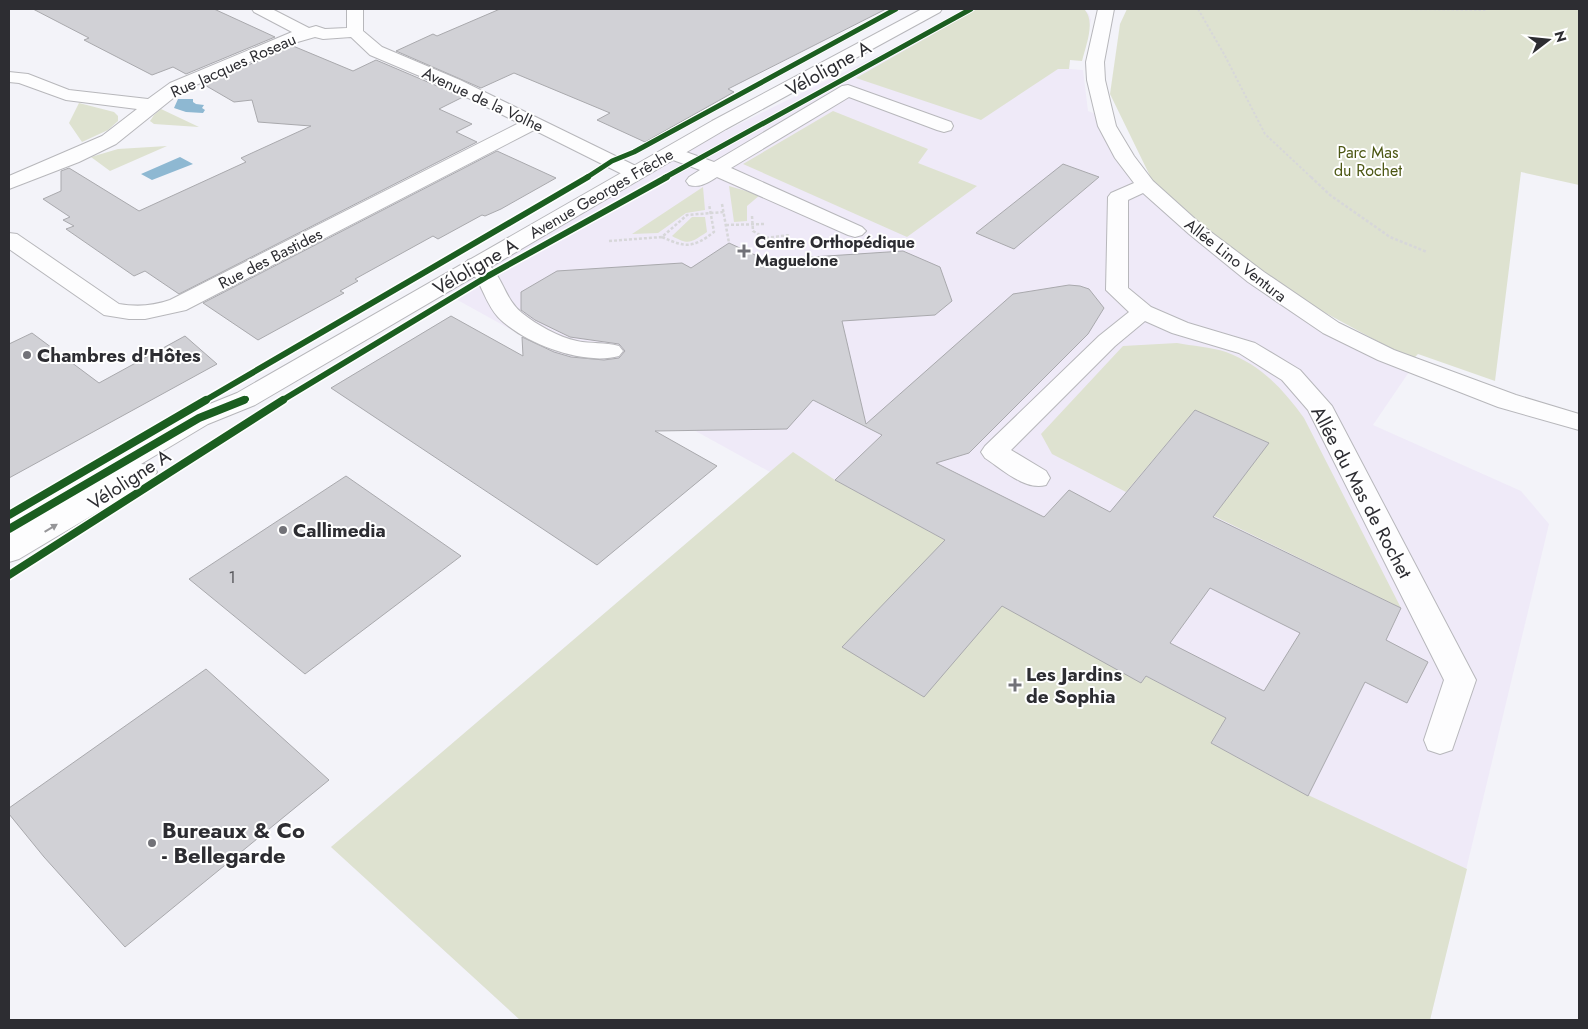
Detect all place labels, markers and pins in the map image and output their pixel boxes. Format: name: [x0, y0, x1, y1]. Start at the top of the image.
place label: Centre Orthopédique Maguelone: [755, 231, 915, 272]
marker: Centre Orthopédique Maguelone: [737, 244, 751, 258]
place label: Chambres d'Hôtes: [37, 342, 201, 369]
marker: Chambres d'Hôtes: [21, 349, 33, 361]
place label: Callimedia: [293, 517, 386, 544]
marker: Callimedia: [277, 524, 289, 536]
place label: Les Jardins de Sophia: [1026, 661, 1122, 710]
marker: Les Jardins de Sophia: [1008, 678, 1022, 692]
place label: Bureaux & Co - Bellegarde: [162, 814, 305, 871]
marker: Bureaux & Co - Bellegarde: [146, 837, 158, 849]

